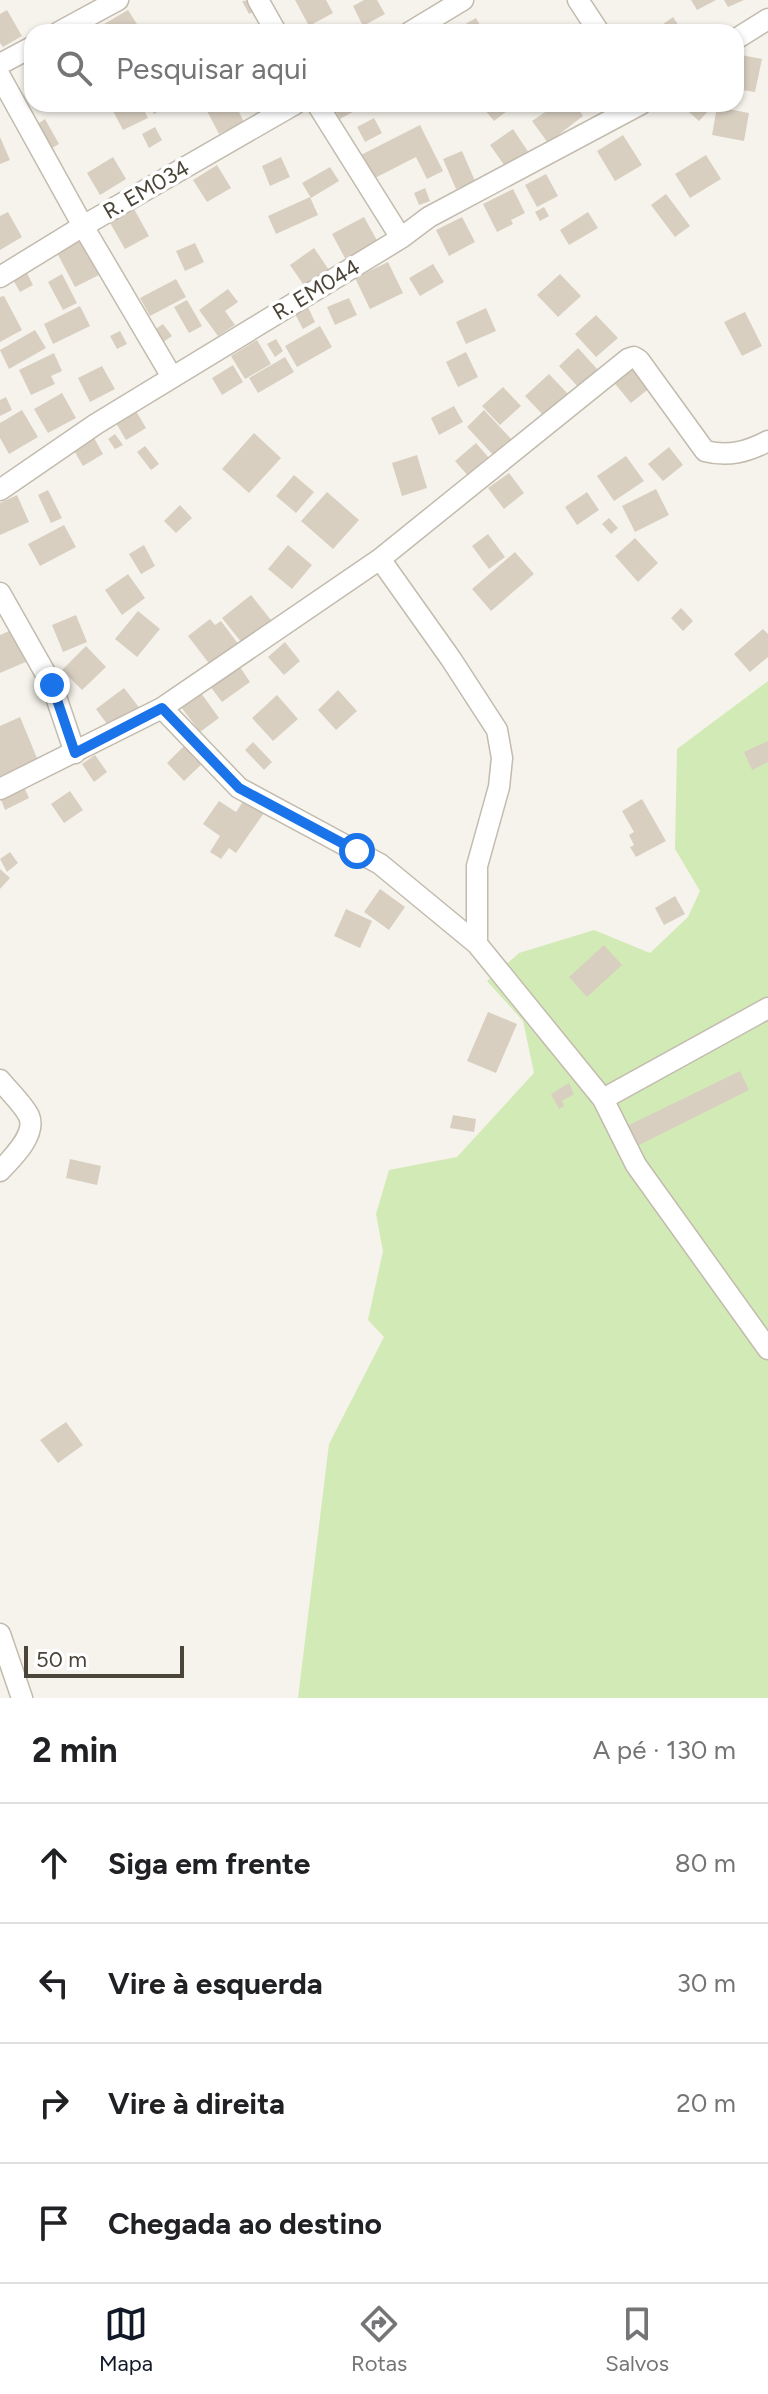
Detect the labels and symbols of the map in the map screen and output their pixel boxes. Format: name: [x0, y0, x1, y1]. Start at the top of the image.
street label: R. EM034: [98, 154, 194, 225]
street label: R. EM044: [268, 253, 365, 326]
route end: [34, 667, 70, 703]
route start: [339, 833, 375, 869]
scale bar: [24, 1642, 184, 1678]

